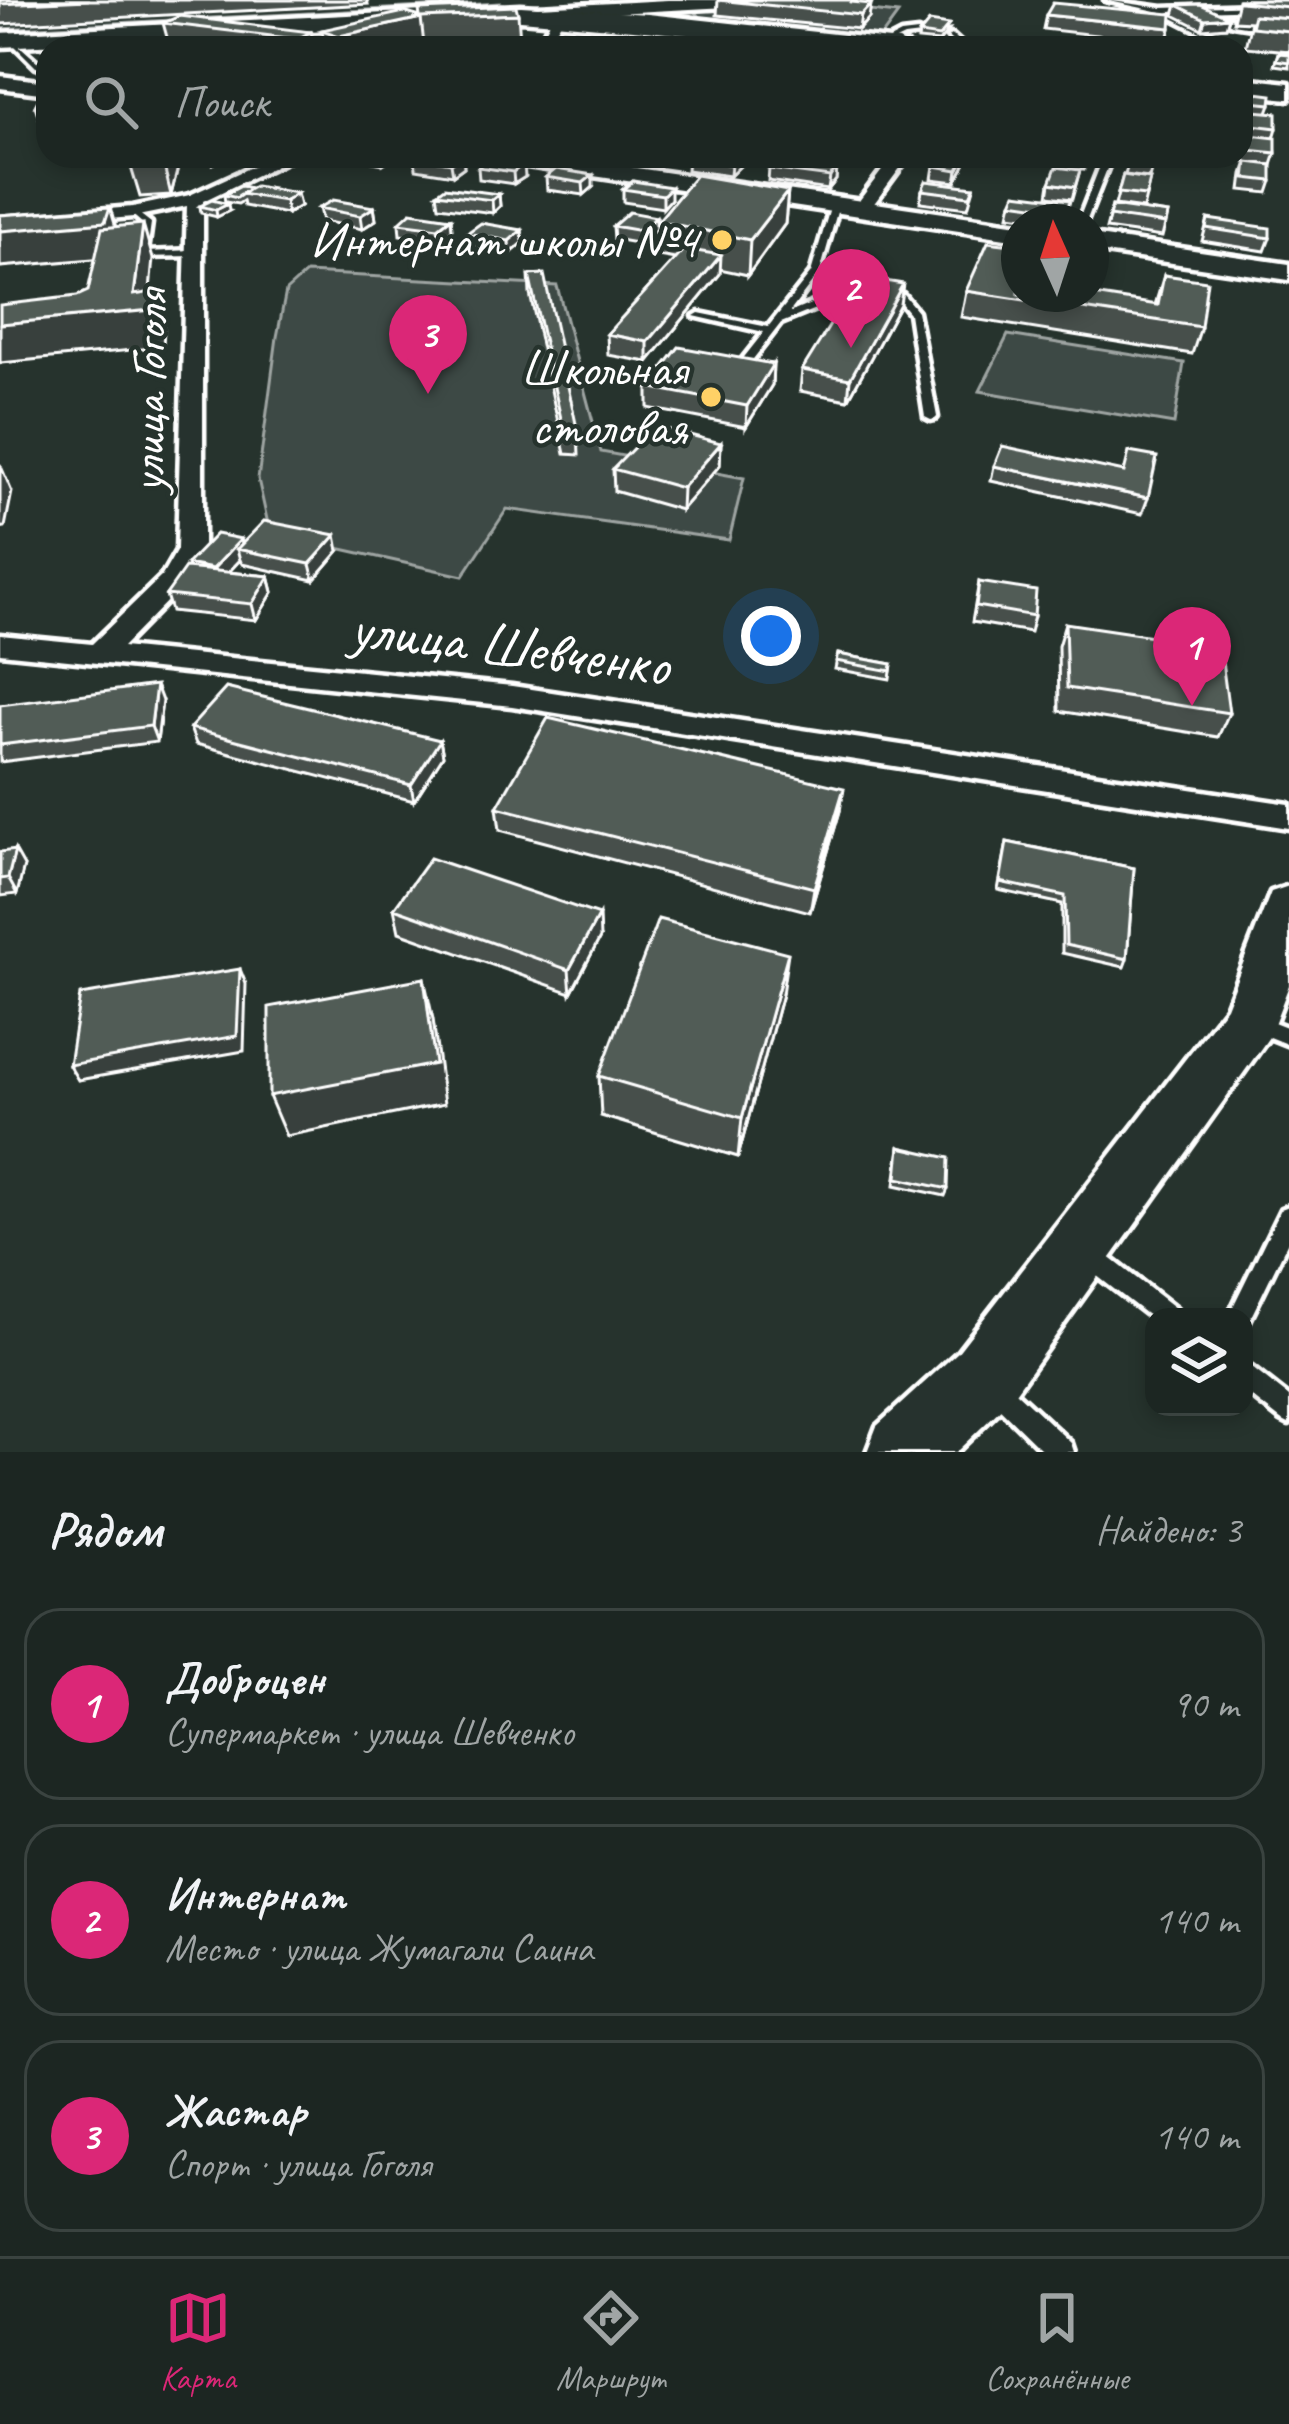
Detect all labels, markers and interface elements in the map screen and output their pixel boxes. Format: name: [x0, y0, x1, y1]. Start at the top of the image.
search box: [36, 36, 1253, 168]
icon: search: [78, 69, 144, 135]
text: Поиск: [174, 74, 269, 131]
north arrow: [1001, 204, 1109, 312]
place label: Интернат школы №4: [310, 208, 703, 272]
marker: Интернат школы №4: [709, 227, 735, 253]
pin: 2: [812, 249, 890, 348]
street label: улица Гоголя: [114, 285, 182, 496]
pin: 3: [389, 295, 467, 394]
place label: Школьная столовая: [520, 336, 691, 459]
marker: Школьная столовая: [698, 384, 724, 410]
street label: улица Шевченко: [343, 588, 677, 704]
your location: [741, 606, 801, 666]
pin: 1: [1153, 607, 1231, 706]
map controls: [1145, 1308, 1253, 1416]
button: layers: [1145, 1308, 1253, 1416]
text: Рядом: [48, 1498, 162, 1562]
text: Найдено: 3: [1096, 1506, 1241, 1555]
text: Доброцен: [165, 1651, 325, 1708]
text: 1: [81, 1680, 99, 1729]
text: 90 m: [1172, 1680, 1238, 1729]
text: Супермаркет · улица Шевченко: [165, 1708, 574, 1757]
text: Интернат: [165, 1867, 345, 1924]
text: 2: [81, 1896, 99, 1945]
text: 140 m: [1154, 1896, 1238, 1945]
text: Место · улица Жумагали Саина: [165, 1924, 593, 1973]
text: Жастар: [165, 2083, 307, 2140]
text: 3: [81, 2112, 99, 2161]
text: 140 m: [1154, 2112, 1238, 2161]
text: Спорт · улица Гоголя: [165, 2140, 431, 2189]
tab: Карта: [160, 2285, 236, 2399]
tab: Маршрут: [556, 2285, 665, 2399]
tab: Сохранённые: [985, 2285, 1129, 2399]

